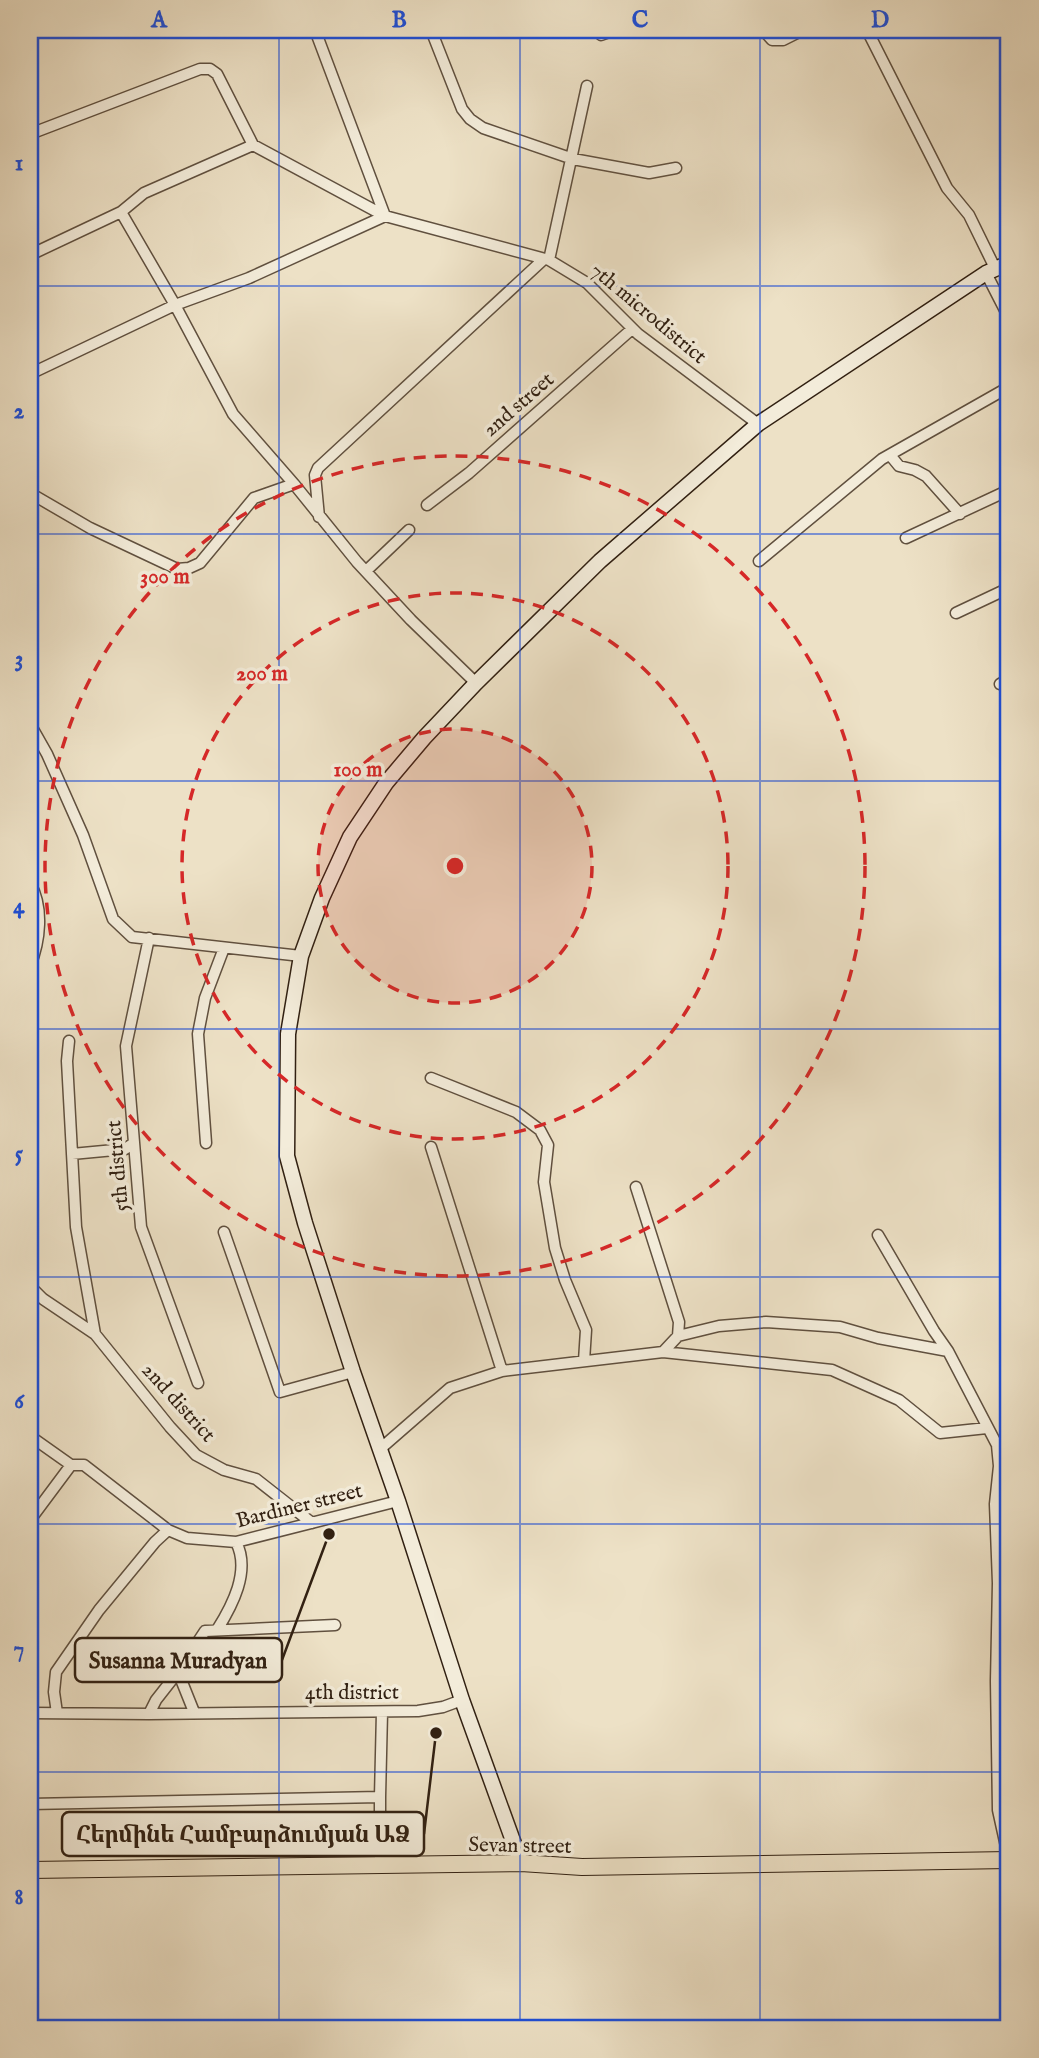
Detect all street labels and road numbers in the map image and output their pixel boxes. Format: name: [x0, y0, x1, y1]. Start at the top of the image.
street label: 7th microdistrict: [584, 258, 712, 371]
street label: 2nd street: [478, 367, 560, 443]
street label: 5th district: [101, 1119, 136, 1213]
street label: 2nd district: [135, 1358, 221, 1448]
street label: Bardiner street: [233, 1478, 365, 1535]
street label: 4th district: [305, 1680, 399, 1707]
street label: Sevan street: [468, 1832, 572, 1861]

